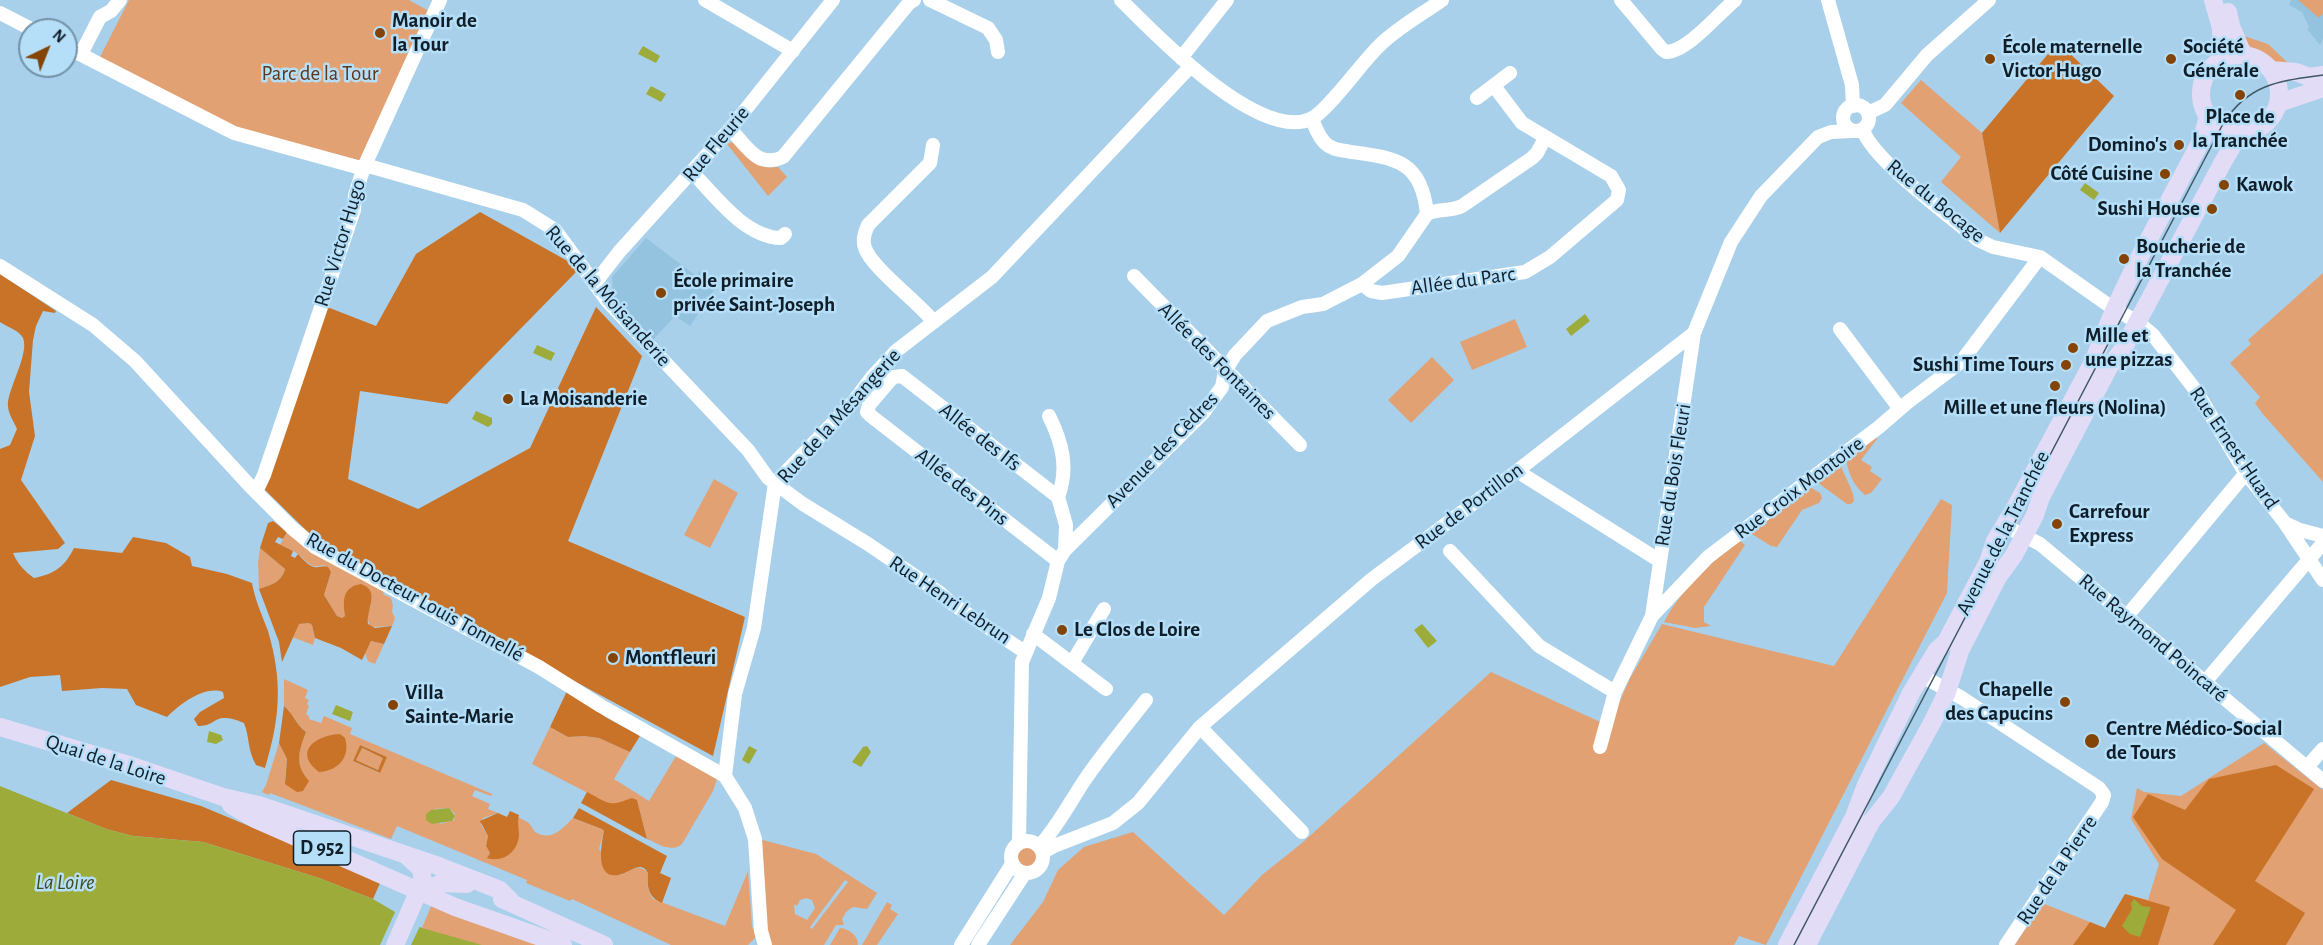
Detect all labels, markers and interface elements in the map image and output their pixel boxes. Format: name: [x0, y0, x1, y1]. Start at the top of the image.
place label: Manoir de la Tour: [392, 8, 477, 58]
north arrow: [18, 18, 78, 78]
marker: Manoir de la Tour: [373, 26, 387, 40]
text: N: [49, 27, 68, 46]
place label: École maternelle Victor Hugo: [2002, 34, 2142, 84]
place label: Société Générale: [2183, 34, 2259, 84]
marker: École maternelle Victor Hugo: [1983, 52, 1997, 66]
marker: Société Générale: [2164, 52, 2178, 66]
park label: Parc de la Tour: [261, 61, 379, 87]
marker: Place de la Tranchée: [2233, 88, 2247, 102]
street label: Rue Fleurie: [677, 101, 755, 187]
place label: Place de la Tranchée: [2192, 104, 2288, 154]
place label: Domino's: [2088, 132, 2167, 158]
marker: Domino's: [2172, 138, 2186, 152]
street label: Rue du Bocage: [1882, 154, 1990, 248]
place label: Côté Cuisine: [2050, 161, 2153, 187]
marker: Côté Cuisine: [2158, 167, 2172, 181]
place label: Kawok: [2236, 172, 2293, 198]
street label: Rue Victor Hugo: [309, 176, 371, 310]
marker: Kawok: [2217, 178, 2231, 192]
place label: Sushi House: [2097, 196, 2200, 222]
marker: Sushi House: [2205, 202, 2219, 216]
street label: Rue de la Moisanderie: [540, 220, 676, 372]
place label: Boucherie de la Tranchée: [2136, 234, 2245, 284]
marker: Boucherie de la Tranchée: [2117, 252, 2131, 266]
street label: Allée du Parc: [1409, 261, 1517, 301]
place label: École primaire privée Saint-Joseph: [673, 268, 835, 318]
marker: École primaire privée Saint-Joseph: [654, 286, 668, 300]
street label: Allée des Fontaines: [1153, 297, 1281, 425]
place label: Mille et une pizzas: [2085, 323, 2172, 373]
marker: Mille et une pizzas: [2066, 341, 2080, 355]
street label: Rue de la Mésangerie: [772, 343, 906, 489]
place label: Sushi Time Tours: [1913, 352, 2054, 378]
marker: Sushi Time Tours: [2059, 358, 2073, 372]
marker: Mille et une fleurs (Nolina): [2048, 379, 2062, 393]
street label: Rue Ernest Huard: [2184, 382, 2284, 514]
place label: La Moisanderie: [520, 386, 647, 412]
street label: Avenue des Cèdres: [1100, 387, 1224, 513]
marker: La Moisanderie: [501, 392, 515, 406]
place label: Mille et une fleurs (Nolina): [1944, 395, 2166, 421]
street label: Allée des Ifs: [934, 397, 1026, 477]
street label: Rue du Bois Fleuri: [1649, 402, 1697, 548]
street label: Rue Croix Montoire: [1729, 431, 1869, 545]
street label: Allée des Pins: [910, 443, 1014, 531]
street label: Avenue de la Tranchée: [1951, 447, 2055, 619]
street label: Rue de Portillon: [1410, 457, 1528, 555]
place label: Carrefour Express: [2069, 499, 2150, 549]
marker: Carrefour Express: [2050, 517, 2064, 531]
street label: Rue du Docteur Louis Tonnellé: [302, 527, 528, 667]
street label: Rue Henri Lebrun: [884, 550, 1016, 650]
street label: Rue Raymond Poincaré: [2073, 568, 2233, 708]
place label: Le Clos de Loire: [1074, 617, 1200, 643]
marker: Le Clos de Loire: [1055, 623, 1069, 637]
place label: Montfleuri: [625, 645, 716, 671]
marker: Montfleuri: [606, 651, 620, 665]
place label: Chapelle des Capucins: [1945, 677, 2053, 727]
place label: Villa Sainte-Marie: [405, 680, 514, 730]
marker: Chapelle des Capucins: [2058, 695, 2072, 709]
marker: Villa Sainte-Marie: [386, 698, 400, 712]
place label: Centre Médico-Social de Tours: [2106, 716, 2282, 766]
street label: Quai de la Loire: [43, 729, 169, 791]
marker: Centre Médico-Social de Tours: [2083, 732, 2101, 750]
street label: Rue de la Pierre: [2011, 811, 2103, 929]
road number: D 952: [294, 831, 350, 865]
water label: La Loire: [35, 869, 95, 895]

